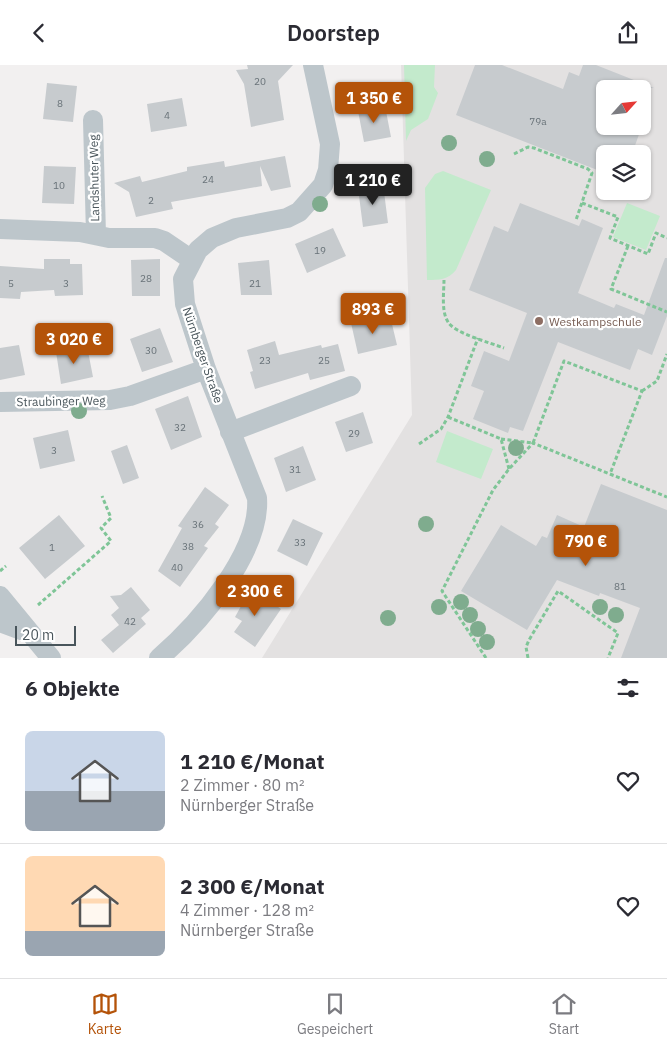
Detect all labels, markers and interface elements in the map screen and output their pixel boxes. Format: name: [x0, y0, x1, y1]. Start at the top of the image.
text: Doorstep: [287, 18, 380, 47]
icon: back: [25, 19, 53, 47]
icon: share: [614, 19, 642, 47]
house number: 20: [254, 75, 266, 88]
north arrow: [596, 80, 651, 135]
map controls: [596, 80, 651, 200]
pin: 1 350 €: [328, 82, 420, 124]
text: 1 350 €: [346, 88, 402, 108]
house number: 8: [57, 97, 63, 110]
house number: 4: [164, 109, 170, 122]
house number: 79a: [529, 115, 547, 128]
street label: Landshuter Weg: [86, 134, 102, 222]
button: layers: [596, 145, 651, 200]
pin: 1 210 €: [327, 163, 419, 206]
text: 1 210 €: [345, 170, 401, 190]
house number: 24: [202, 173, 214, 186]
house number: 10: [53, 179, 65, 192]
house number: 2: [148, 194, 154, 207]
house number: 19: [314, 244, 326, 257]
house number: 28: [140, 272, 152, 285]
house number: 5: [8, 277, 14, 290]
house number: 3: [63, 277, 69, 290]
house number: 21: [249, 277, 261, 290]
pin: 893 €: [338, 293, 408, 335]
text: 893 €: [352, 299, 394, 319]
street label: Nürnberger Straße: [180, 305, 227, 405]
place label: Westkampschule: [549, 314, 642, 329]
marker: Westkampschule: [533, 315, 545, 327]
pin: 3 020 €: [28, 323, 120, 365]
text: 3 020 €: [46, 329, 102, 349]
house number: 30: [145, 344, 157, 357]
house number: 23: [259, 354, 271, 367]
house number: 25: [318, 354, 330, 367]
street label: Straubinger Weg: [16, 393, 106, 409]
house number: 32: [174, 421, 186, 434]
house number: 29: [348, 427, 360, 440]
house number: 3: [51, 444, 57, 457]
house number: 31: [289, 463, 301, 476]
house number: 36: [192, 518, 204, 531]
pin: 790 €: [551, 525, 621, 567]
text: 790 €: [565, 531, 607, 551]
house number: 33: [294, 536, 306, 549]
house number: 38: [182, 540, 194, 553]
house number: 1: [49, 541, 55, 554]
house number: 40: [171, 561, 183, 574]
pin: 2 300 €: [209, 575, 301, 617]
house number: 81: [614, 580, 626, 593]
text: 2 300 €: [227, 581, 283, 601]
house number: 42: [124, 615, 136, 628]
scale bar: [15, 623, 76, 646]
text: 20 m: [22, 626, 54, 644]
text: 6 Objekte: [25, 674, 120, 702]
icon: filters: [614, 674, 642, 702]
text: 1 210 €/Monat: [180, 747, 325, 775]
icon: home: [65, 751, 125, 811]
icon: heart: [614, 767, 642, 795]
text: 2 Zimmer · 80 m²: [180, 775, 305, 795]
text: Nürnberger Straße: [180, 795, 314, 815]
text: 2 300 €/Monat: [180, 872, 325, 900]
icon: home: [65, 876, 125, 936]
icon: heart: [614, 892, 642, 920]
text: 4 Zimmer · 128 m²: [180, 900, 314, 920]
text: Nürnberger Straße: [180, 920, 314, 940]
tab: Karte: [88, 990, 122, 1038]
tab: Gespeichert: [297, 990, 373, 1038]
tab: Start: [549, 990, 579, 1038]

